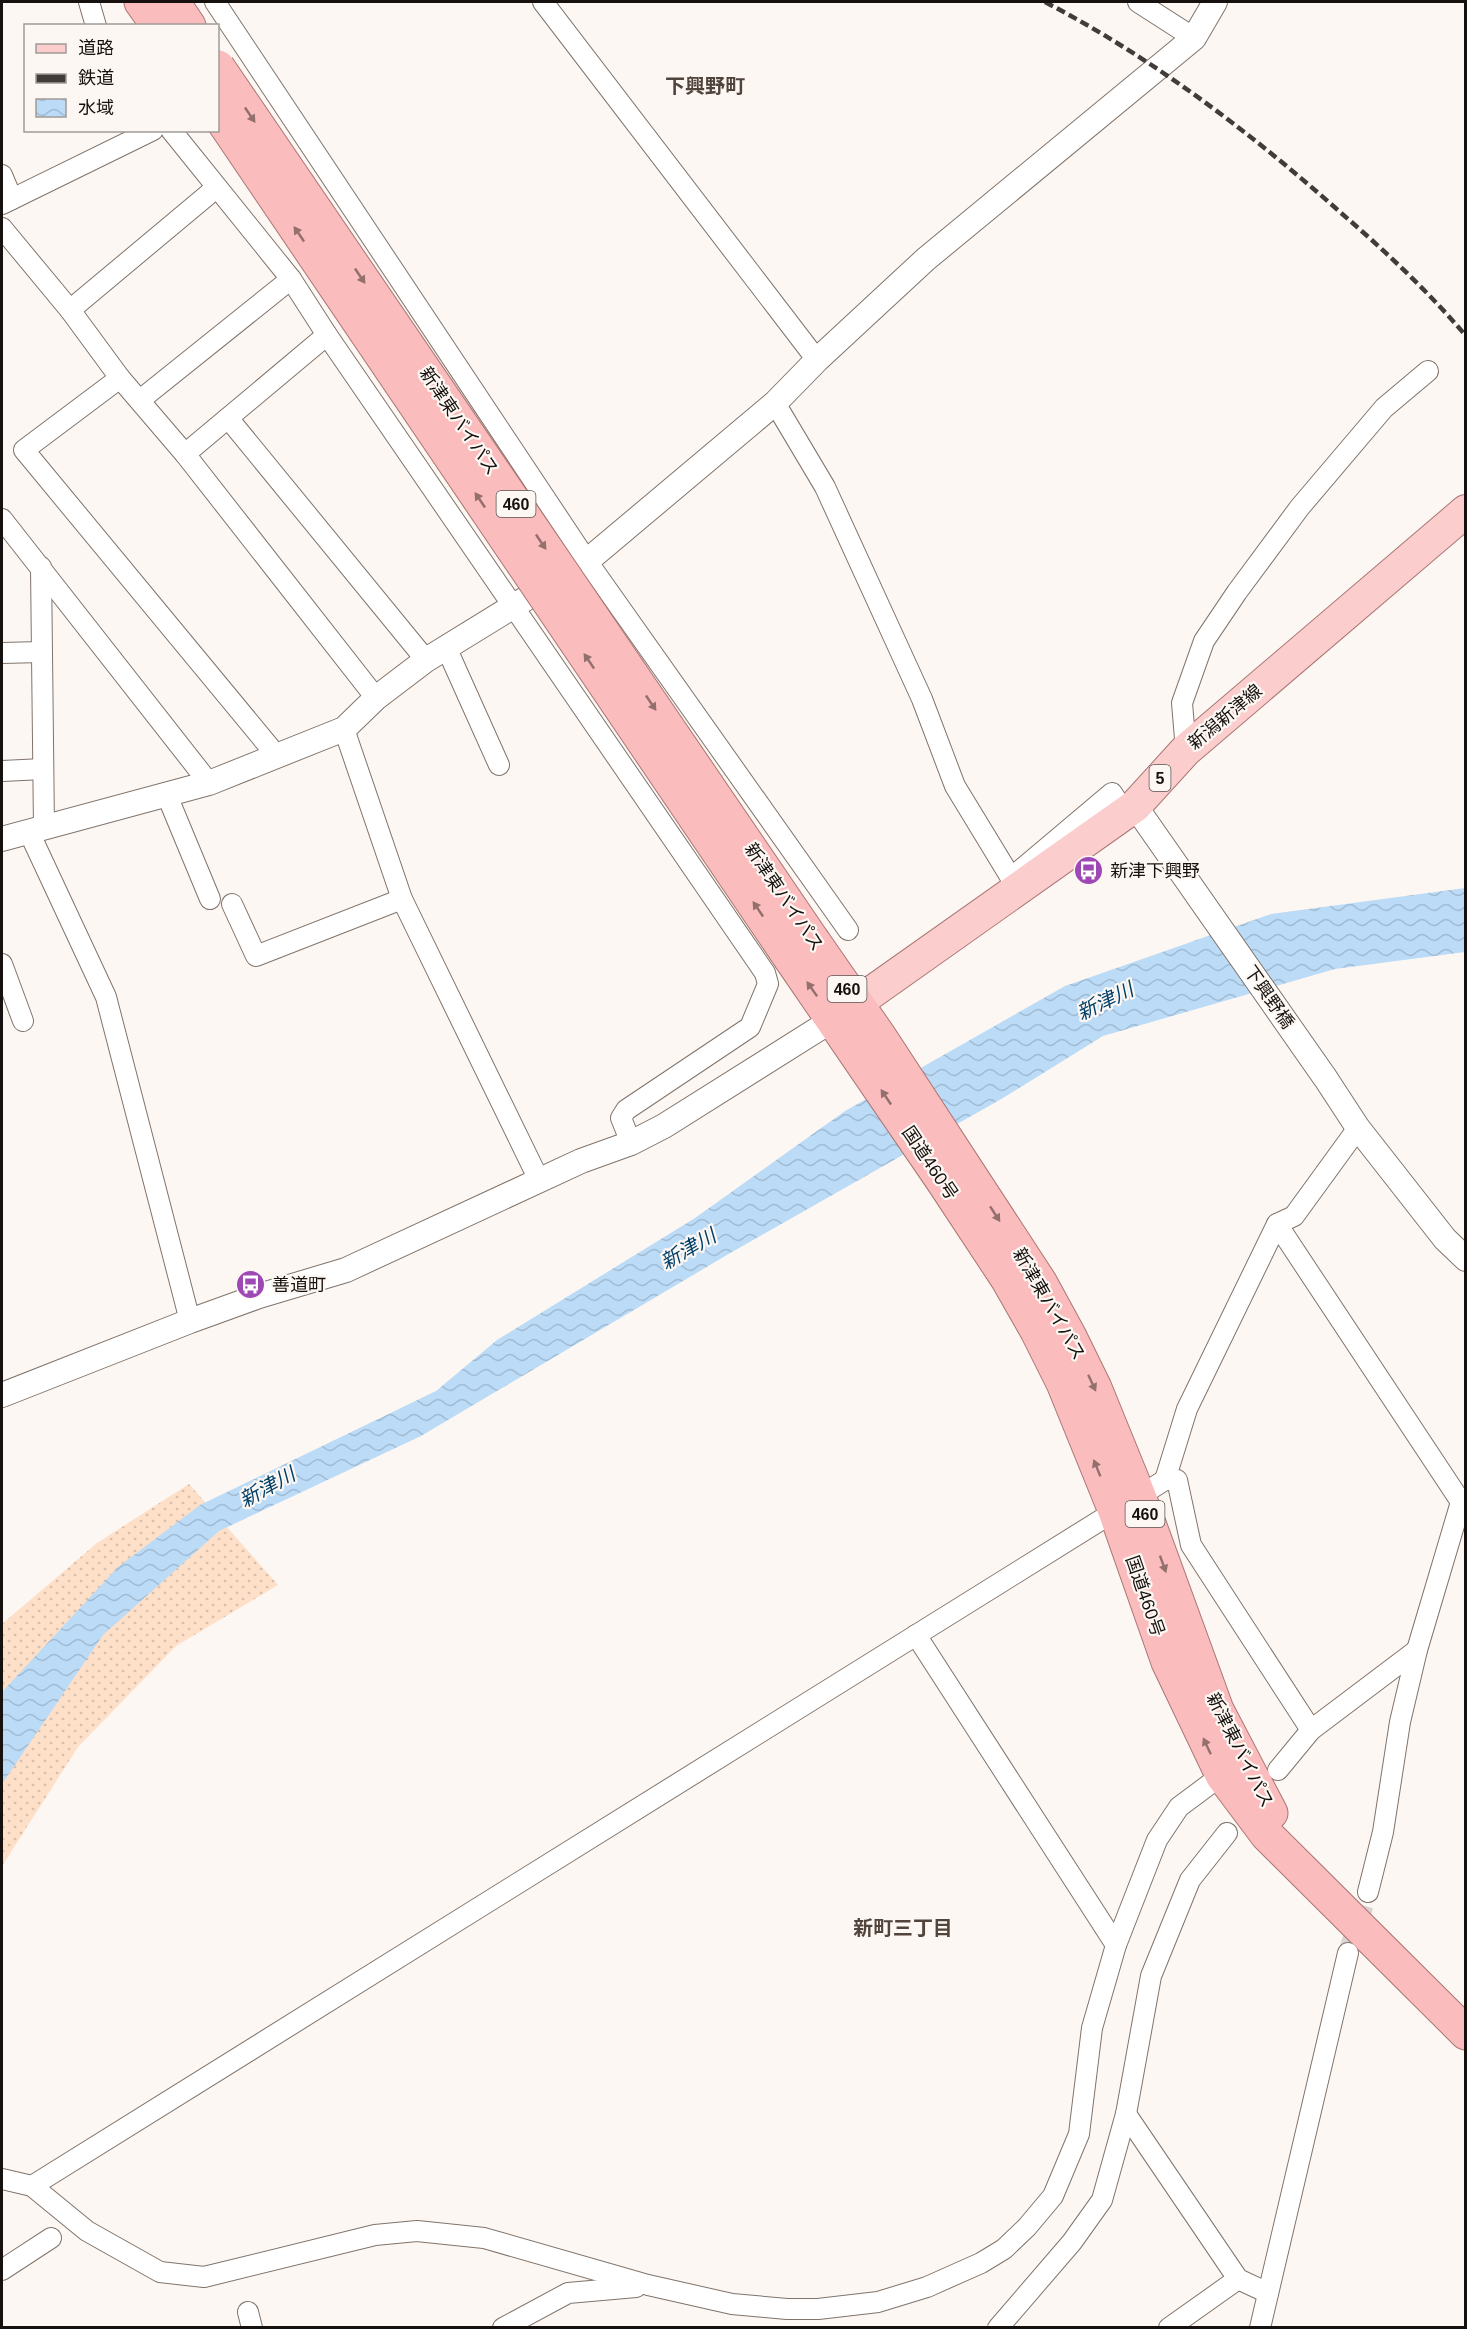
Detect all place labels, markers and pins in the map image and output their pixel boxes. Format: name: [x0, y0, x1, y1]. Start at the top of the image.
bus stop icon: 新津下興野: [1073, 855, 1105, 887]
place label: 新津下興野: [1110, 861, 1200, 881]
bus stop icon: 善道町: [235, 1269, 267, 1301]
place label: 善道町: [272, 1275, 326, 1295]

